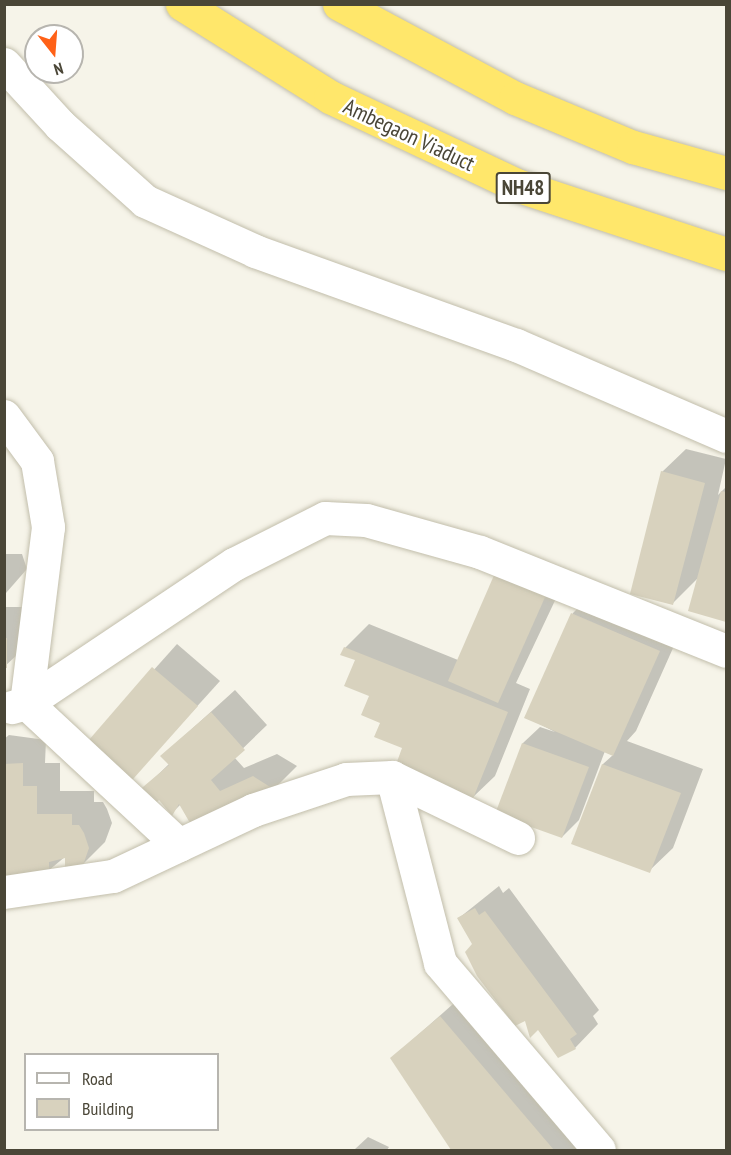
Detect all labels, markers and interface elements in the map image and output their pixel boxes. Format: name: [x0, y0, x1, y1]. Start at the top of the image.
north arrow: [24, 24, 84, 84]
text: N: [52, 58, 66, 80]
street label: Ambegaon Viaduct: [339, 93, 479, 177]
road number: NH48: [494, 170, 552, 206]
legend: [24, 1053, 219, 1131]
text: Road: [82, 1067, 113, 1090]
text: Building: [82, 1097, 134, 1120]

